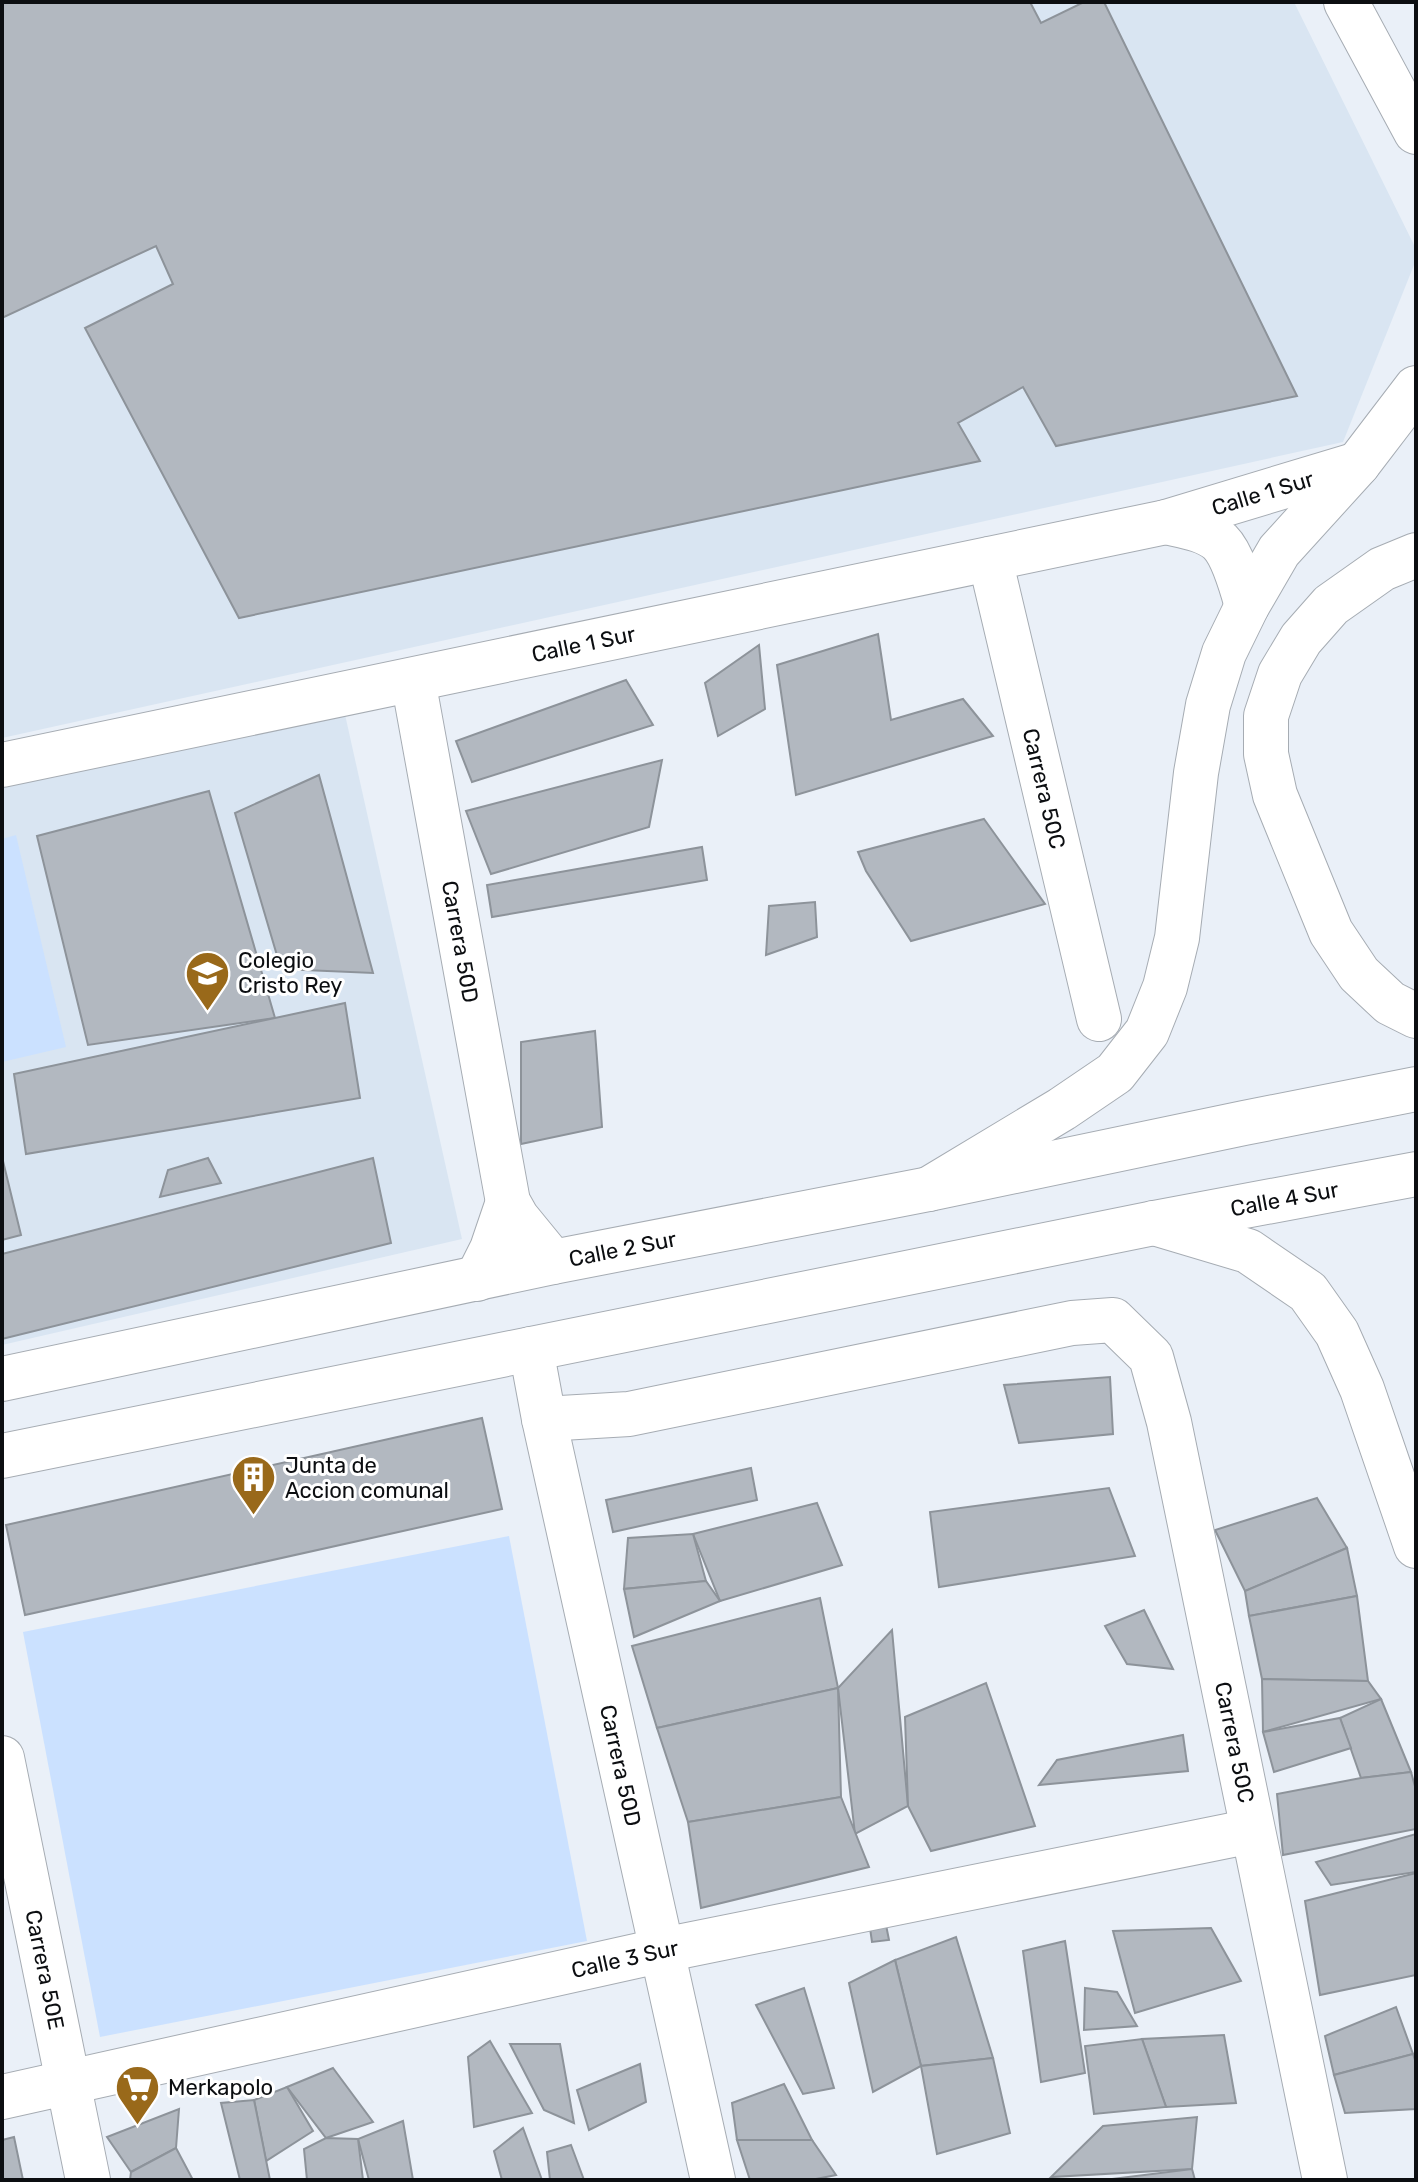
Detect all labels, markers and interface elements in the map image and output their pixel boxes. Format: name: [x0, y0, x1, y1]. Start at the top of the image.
street label: Calle 1 Sur: [1208, 465, 1318, 521]
street label: Calle 1 Sur: [529, 620, 639, 668]
street label: Carrera 50C: [1017, 726, 1071, 852]
street label: Carrera 50D: [436, 879, 484, 1005]
place label: Colegio Cristo Rey: [238, 947, 342, 999]
school or university icon: Colegio Cristo Rey: [183, 949, 231, 1012]
street label: Calle 4 Sur: [1228, 1176, 1341, 1222]
street label: Calle 2 Sur: [567, 1225, 679, 1273]
place label: Junta de Accion comunal: [285, 1452, 449, 1504]
building icon: Junta de Accion comunal: [230, 1454, 278, 1517]
street label: Carrera 50C: [1209, 1679, 1260, 1805]
street label: Carrera 50D: [594, 1702, 647, 1829]
street label: Carrera 50E: [19, 1907, 70, 2032]
street label: Calle 3 Sur: [569, 1934, 682, 1984]
supermarket icon: Merkapolo: [113, 2063, 161, 2126]
place label: Merkapolo: [168, 2074, 273, 2101]

